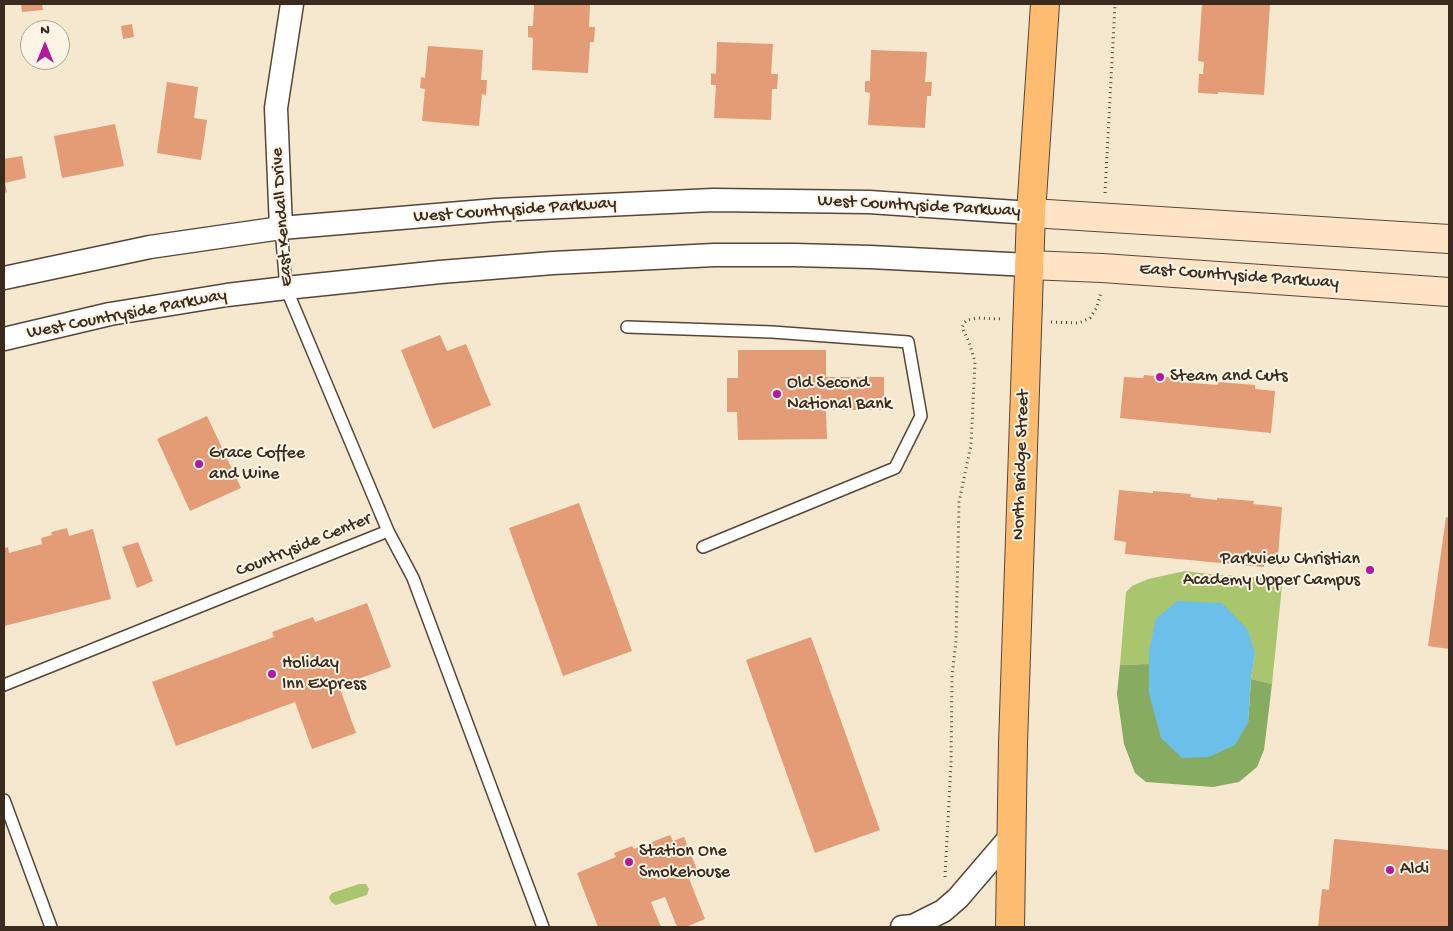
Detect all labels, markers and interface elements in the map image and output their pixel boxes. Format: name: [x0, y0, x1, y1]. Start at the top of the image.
north arrow: [20, 20, 70, 70]
text: N: [40, 22, 50, 39]
street label: East Kendall Drive: [267, 147, 299, 287]
street label: West Countryside Parkway: [817, 191, 1021, 223]
street label: West Countryside Parkway: [413, 193, 617, 229]
street label: East Countryside Parkway: [1139, 259, 1339, 295]
street label: West Countryside Parkway: [25, 285, 229, 345]
place label: Steam and Cuts: [1170, 366, 1288, 388]
marker: Steam and Cuts: [1154, 371, 1166, 383]
place label: Old Second National Bank: [787, 373, 892, 416]
marker: Old Second National Bank: [771, 388, 783, 400]
street label: North Bridge Street: [1009, 389, 1035, 541]
place label: Grace Coffee and Wine: [209, 443, 305, 486]
marker: Grace Coffee and Wine: [193, 458, 205, 470]
street label: Countryside Center: [233, 509, 375, 583]
place label: Parkview Christian Academy Upper Campus: [1183, 549, 1360, 592]
marker: Parkview Christian Academy Upper Campus: [1364, 564, 1376, 576]
place label: Holiday Inn Express: [282, 653, 366, 696]
marker: Holiday Inn Express: [266, 668, 278, 680]
place label: Station One Smokehouse: [639, 841, 730, 884]
marker: Station One Smokehouse: [623, 856, 635, 868]
place label: Aldi: [1400, 859, 1429, 881]
marker: Aldi: [1384, 864, 1396, 876]

